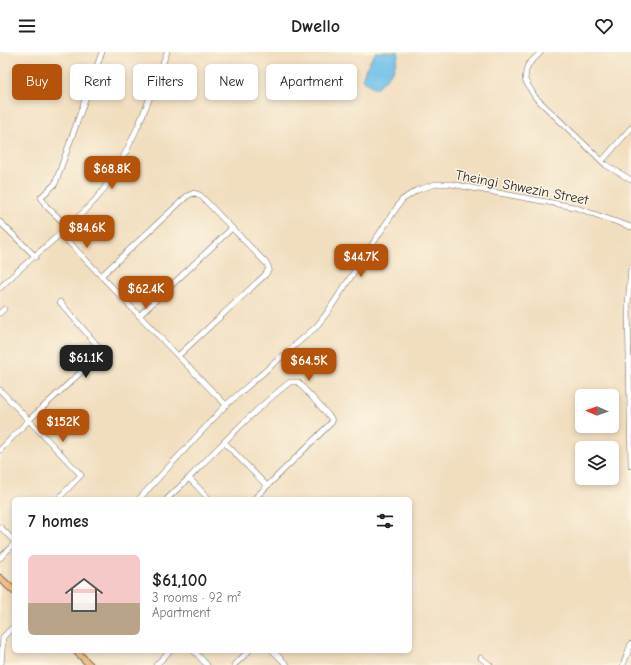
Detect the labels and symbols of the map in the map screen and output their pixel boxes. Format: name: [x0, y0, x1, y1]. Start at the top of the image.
pin: $68.8K: [79, 156, 145, 190]
street label: Theingi Shwezin Street: [454, 166, 591, 209]
pin: $84.6K: [54, 215, 120, 249]
pin: $44.7K: [328, 244, 394, 278]
pin: $62.4K: [113, 276, 179, 310]
pin: $61.1K: [53, 345, 119, 379]
pin: $64.5K: [276, 348, 342, 382]
north arrow: [575, 389, 619, 433]
pin: $152K: [35, 409, 91, 443]

